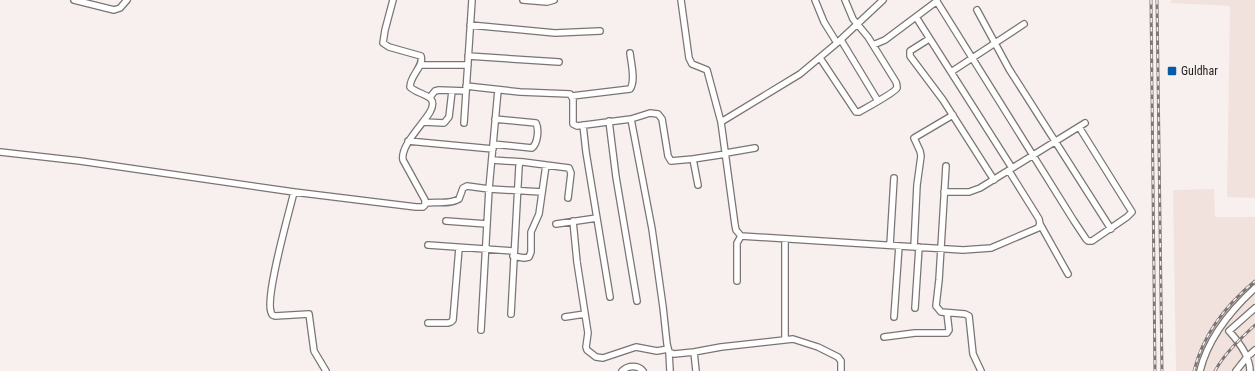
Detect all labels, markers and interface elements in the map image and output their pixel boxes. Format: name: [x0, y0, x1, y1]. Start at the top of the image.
place label: Guldhar: [1181, 64, 1218, 78]
marker: Guldhar: [1166, 65, 1178, 77]

